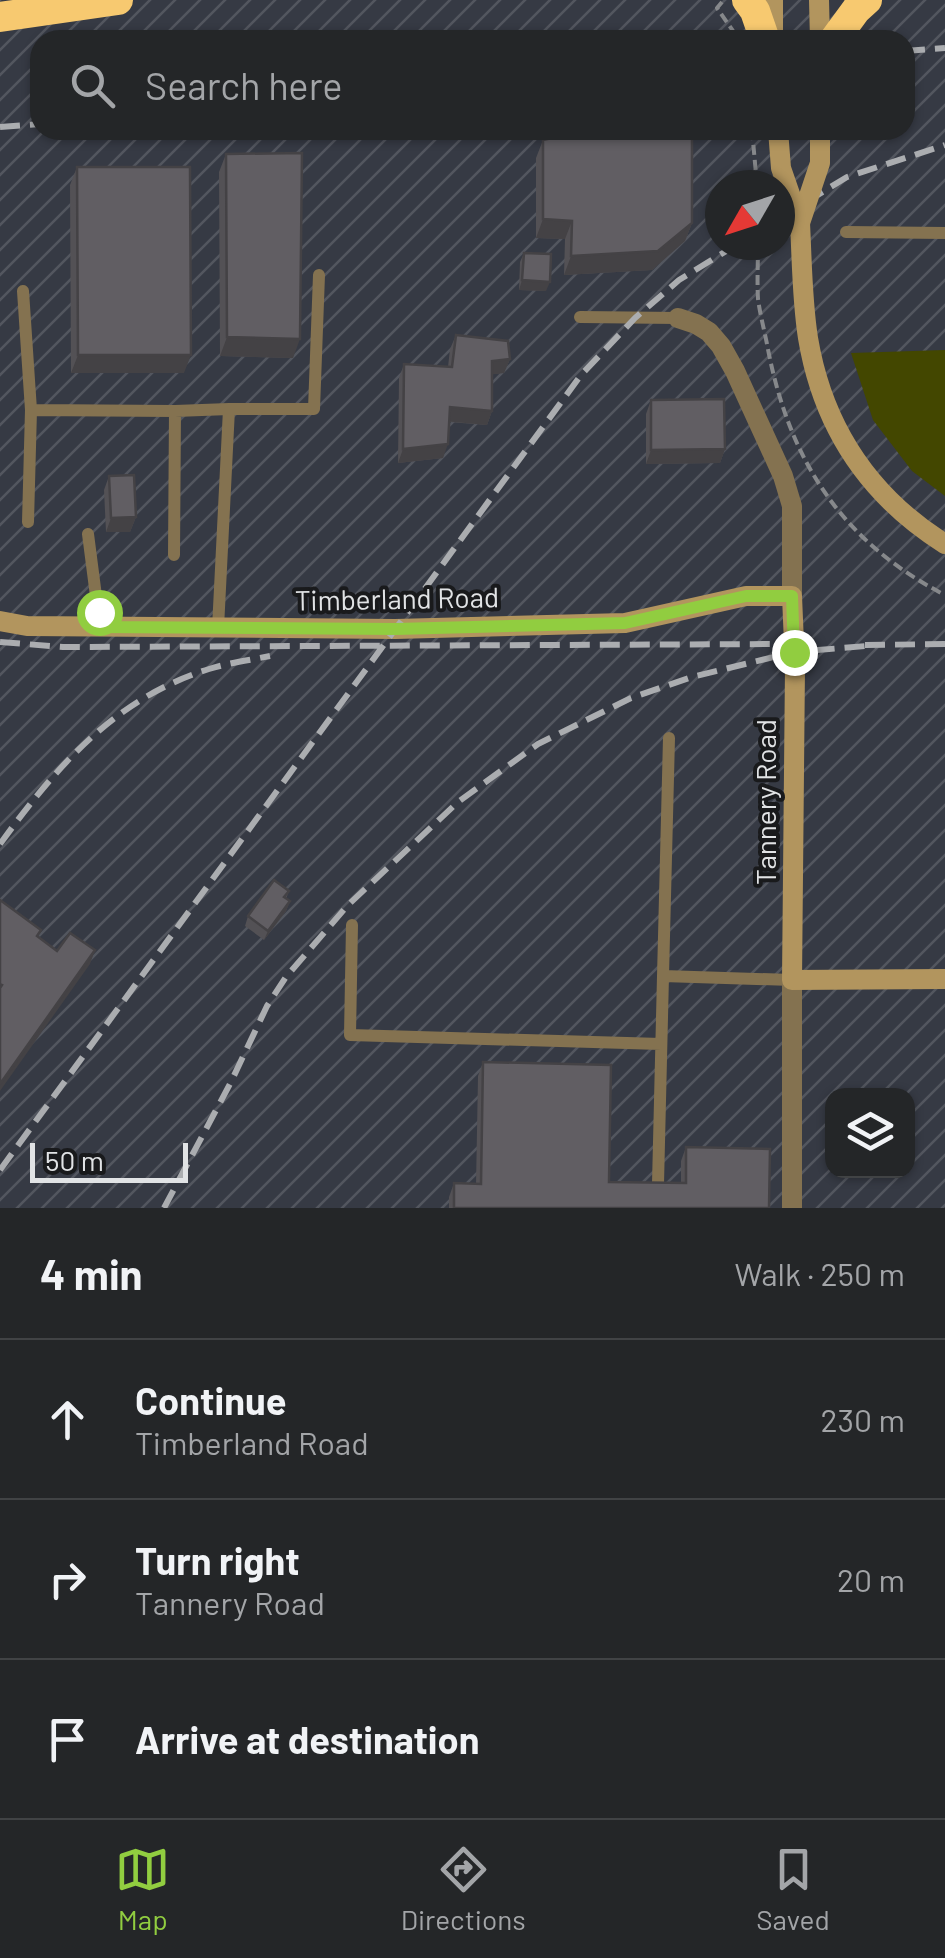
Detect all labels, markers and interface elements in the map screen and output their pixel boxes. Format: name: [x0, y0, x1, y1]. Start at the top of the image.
search box: [30, 30, 915, 140]
icon: search: [65, 58, 120, 113]
text: Search here: [145, 62, 343, 108]
north arrow: [705, 170, 795, 260]
street label: Timberland Road: [294, 579, 499, 617]
route start: [77, 590, 123, 636]
route end: [772, 630, 818, 676]
street label: Tannery Road: [748, 719, 782, 885]
map controls: [825, 1088, 915, 1178]
button: layers: [825, 1088, 915, 1178]
scale bar: [30, 1138, 188, 1182]
text: 50 m: [45, 1143, 104, 1177]
text: 4 min: [40, 1248, 143, 1298]
text: Walk · 250 m: [735, 1254, 905, 1292]
text: Continue: [135, 1377, 286, 1423]
icon: ahead: [40, 1392, 95, 1447]
text: 230 m: [821, 1400, 905, 1438]
text: Timberland Road: [135, 1423, 369, 1461]
text: Turn right: [135, 1537, 300, 1583]
icon: right: [40, 1552, 95, 1607]
text: 20 m: [837, 1560, 905, 1598]
text: Tannery Road: [135, 1583, 325, 1621]
icon: arrive: [40, 1712, 95, 1767]
text: Arrive at destination: [135, 1716, 480, 1762]
tab: Map: [115, 1842, 170, 1936]
tab: Directions: [401, 1842, 526, 1936]
tab: Saved: [756, 1842, 830, 1936]

